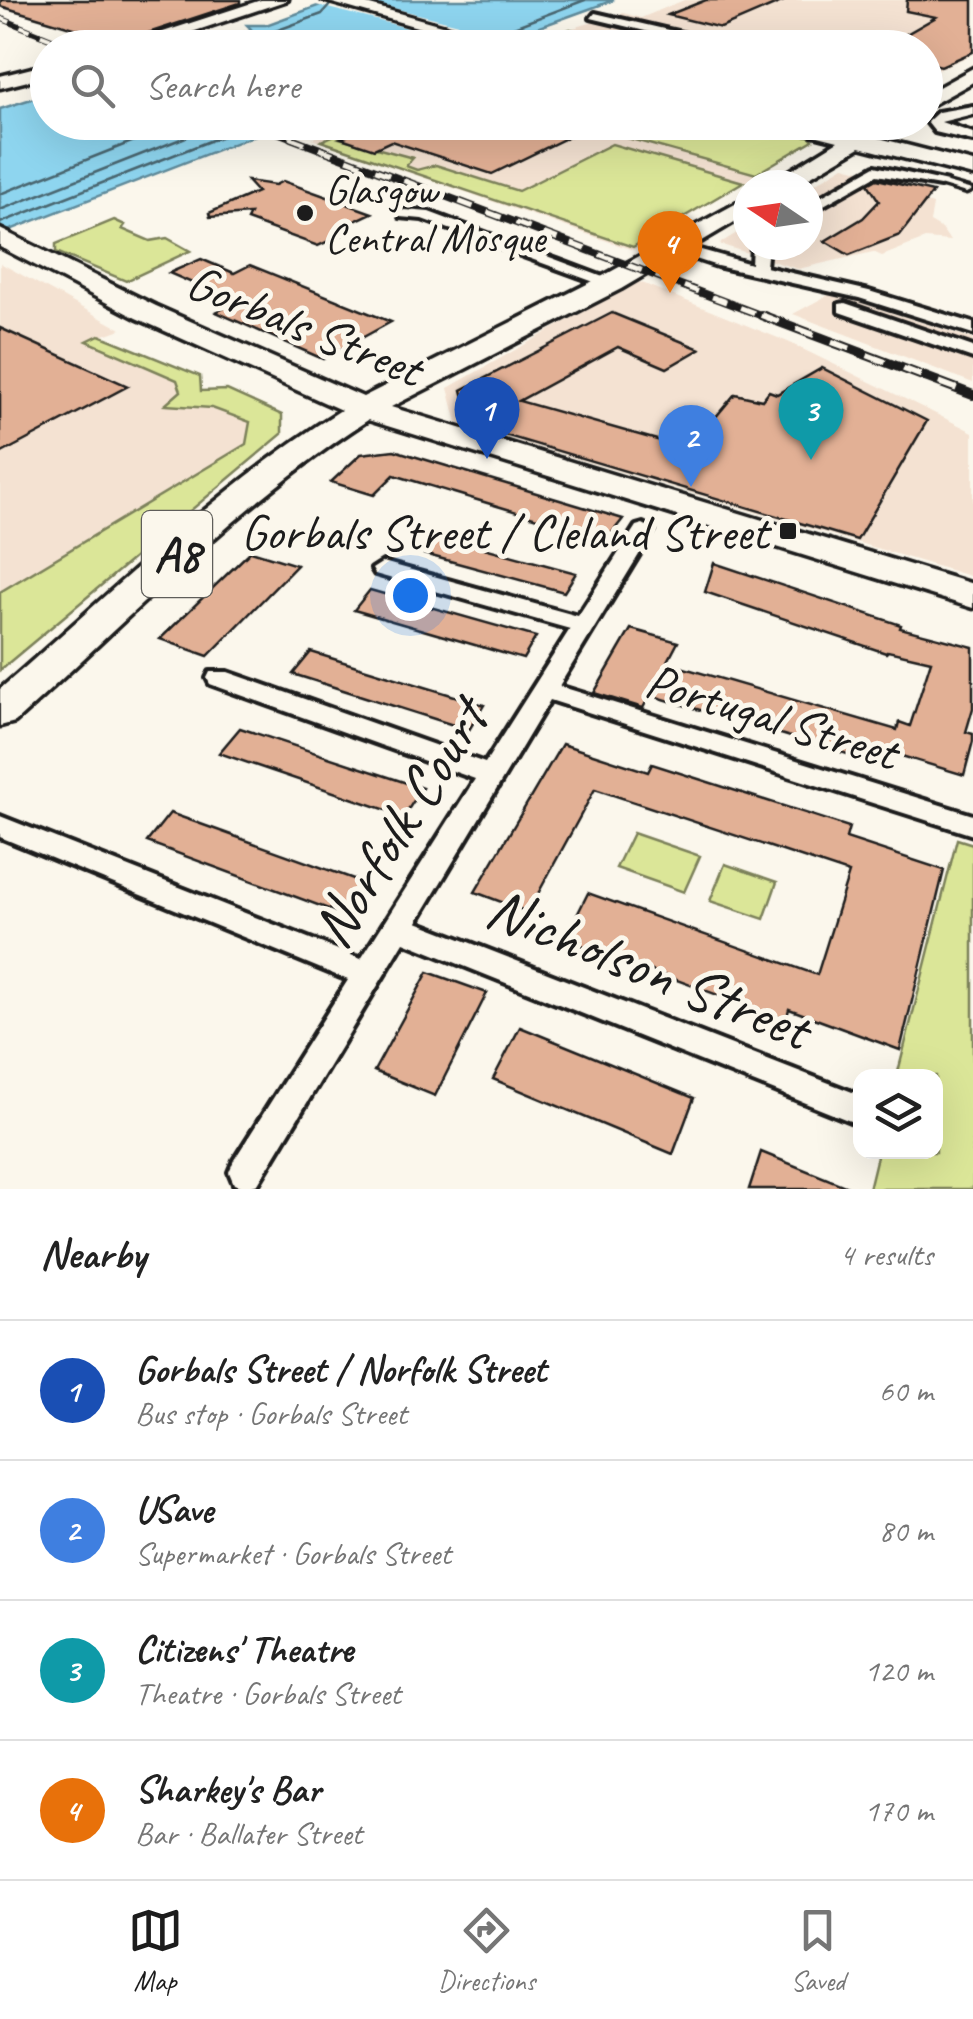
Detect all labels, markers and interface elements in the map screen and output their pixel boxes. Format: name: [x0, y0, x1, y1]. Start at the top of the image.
search box: [30, 30, 943, 140]
icon: search: [65, 58, 120, 113]
text: Search here: [145, 62, 300, 109]
place label: Glasgow Central Mosque: [325, 164, 547, 265]
north arrow: [733, 170, 823, 260]
marker: Glasgow Central Mosque: [294, 202, 316, 224]
pin: 4: [638, 210, 702, 293]
street label: Gorbals Street: [178, 250, 435, 403]
pin: 1: [454, 376, 520, 459]
pin: 3: [778, 378, 844, 460]
pin: 2: [658, 404, 724, 487]
place label: Gorbals Street / Cleland Street: [241, 501, 772, 564]
road number: A8: [142, 511, 212, 597]
marker: Gorbals Street / Cleland Street: [777, 520, 799, 542]
your location: [385, 570, 436, 621]
street label: Portugal Street: [638, 648, 909, 786]
street label: Norfolk Court: [293, 679, 509, 961]
street label: Nicholson Street: [476, 869, 826, 1069]
map controls: [853, 1069, 943, 1159]
button: layers: [853, 1069, 943, 1159]
text: Nearby: [40, 1228, 146, 1281]
text: 4 results: [839, 1234, 933, 1275]
text: Gorbals Street / Norfolk Street: [135, 1346, 546, 1393]
text: 1: [65, 1370, 80, 1411]
text: 60 m: [879, 1370, 933, 1411]
text: Bus stop · Gorbals Street: [135, 1393, 407, 1434]
text: USave: [135, 1486, 213, 1533]
text: 2: [65, 1510, 80, 1551]
text: 80 m: [879, 1510, 933, 1551]
text: Supermarket · Gorbals Street: [135, 1533, 451, 1574]
text: Citizens' Theatre: [135, 1626, 353, 1673]
text: 3: [65, 1650, 80, 1691]
text: 120 m: [864, 1650, 933, 1691]
text: Theatre · Gorbals Street: [135, 1673, 401, 1714]
text: Sharkey's Bar: [135, 1766, 320, 1813]
text: 4: [65, 1790, 80, 1831]
text: 170 m: [864, 1790, 933, 1831]
text: Bar · Ballater Street: [135, 1813, 362, 1854]
tab: Map: [128, 1903, 183, 1998]
tab: Directions: [438, 1903, 535, 1998]
tab: Saved: [790, 1903, 845, 1998]

